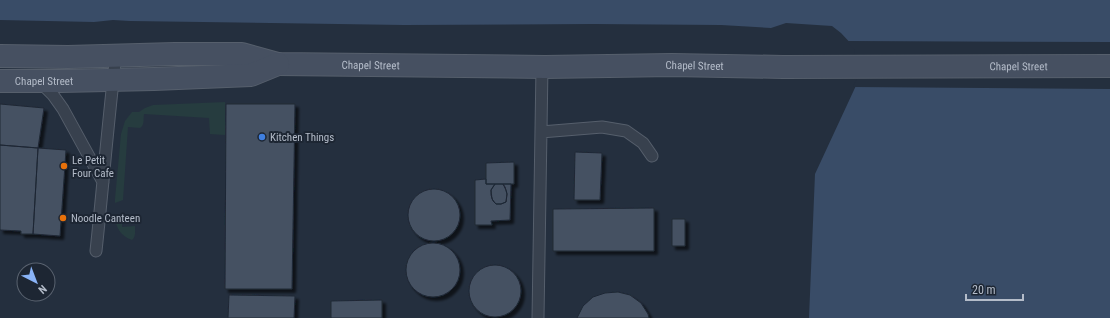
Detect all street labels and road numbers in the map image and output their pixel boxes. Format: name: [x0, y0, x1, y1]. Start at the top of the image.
street label: Chapel Street: [341, 58, 400, 72]
street label: Chapel Street: [665, 58, 724, 72]
street label: Chapel Street: [989, 60, 1048, 73]
street label: Chapel Street: [15, 74, 73, 88]

